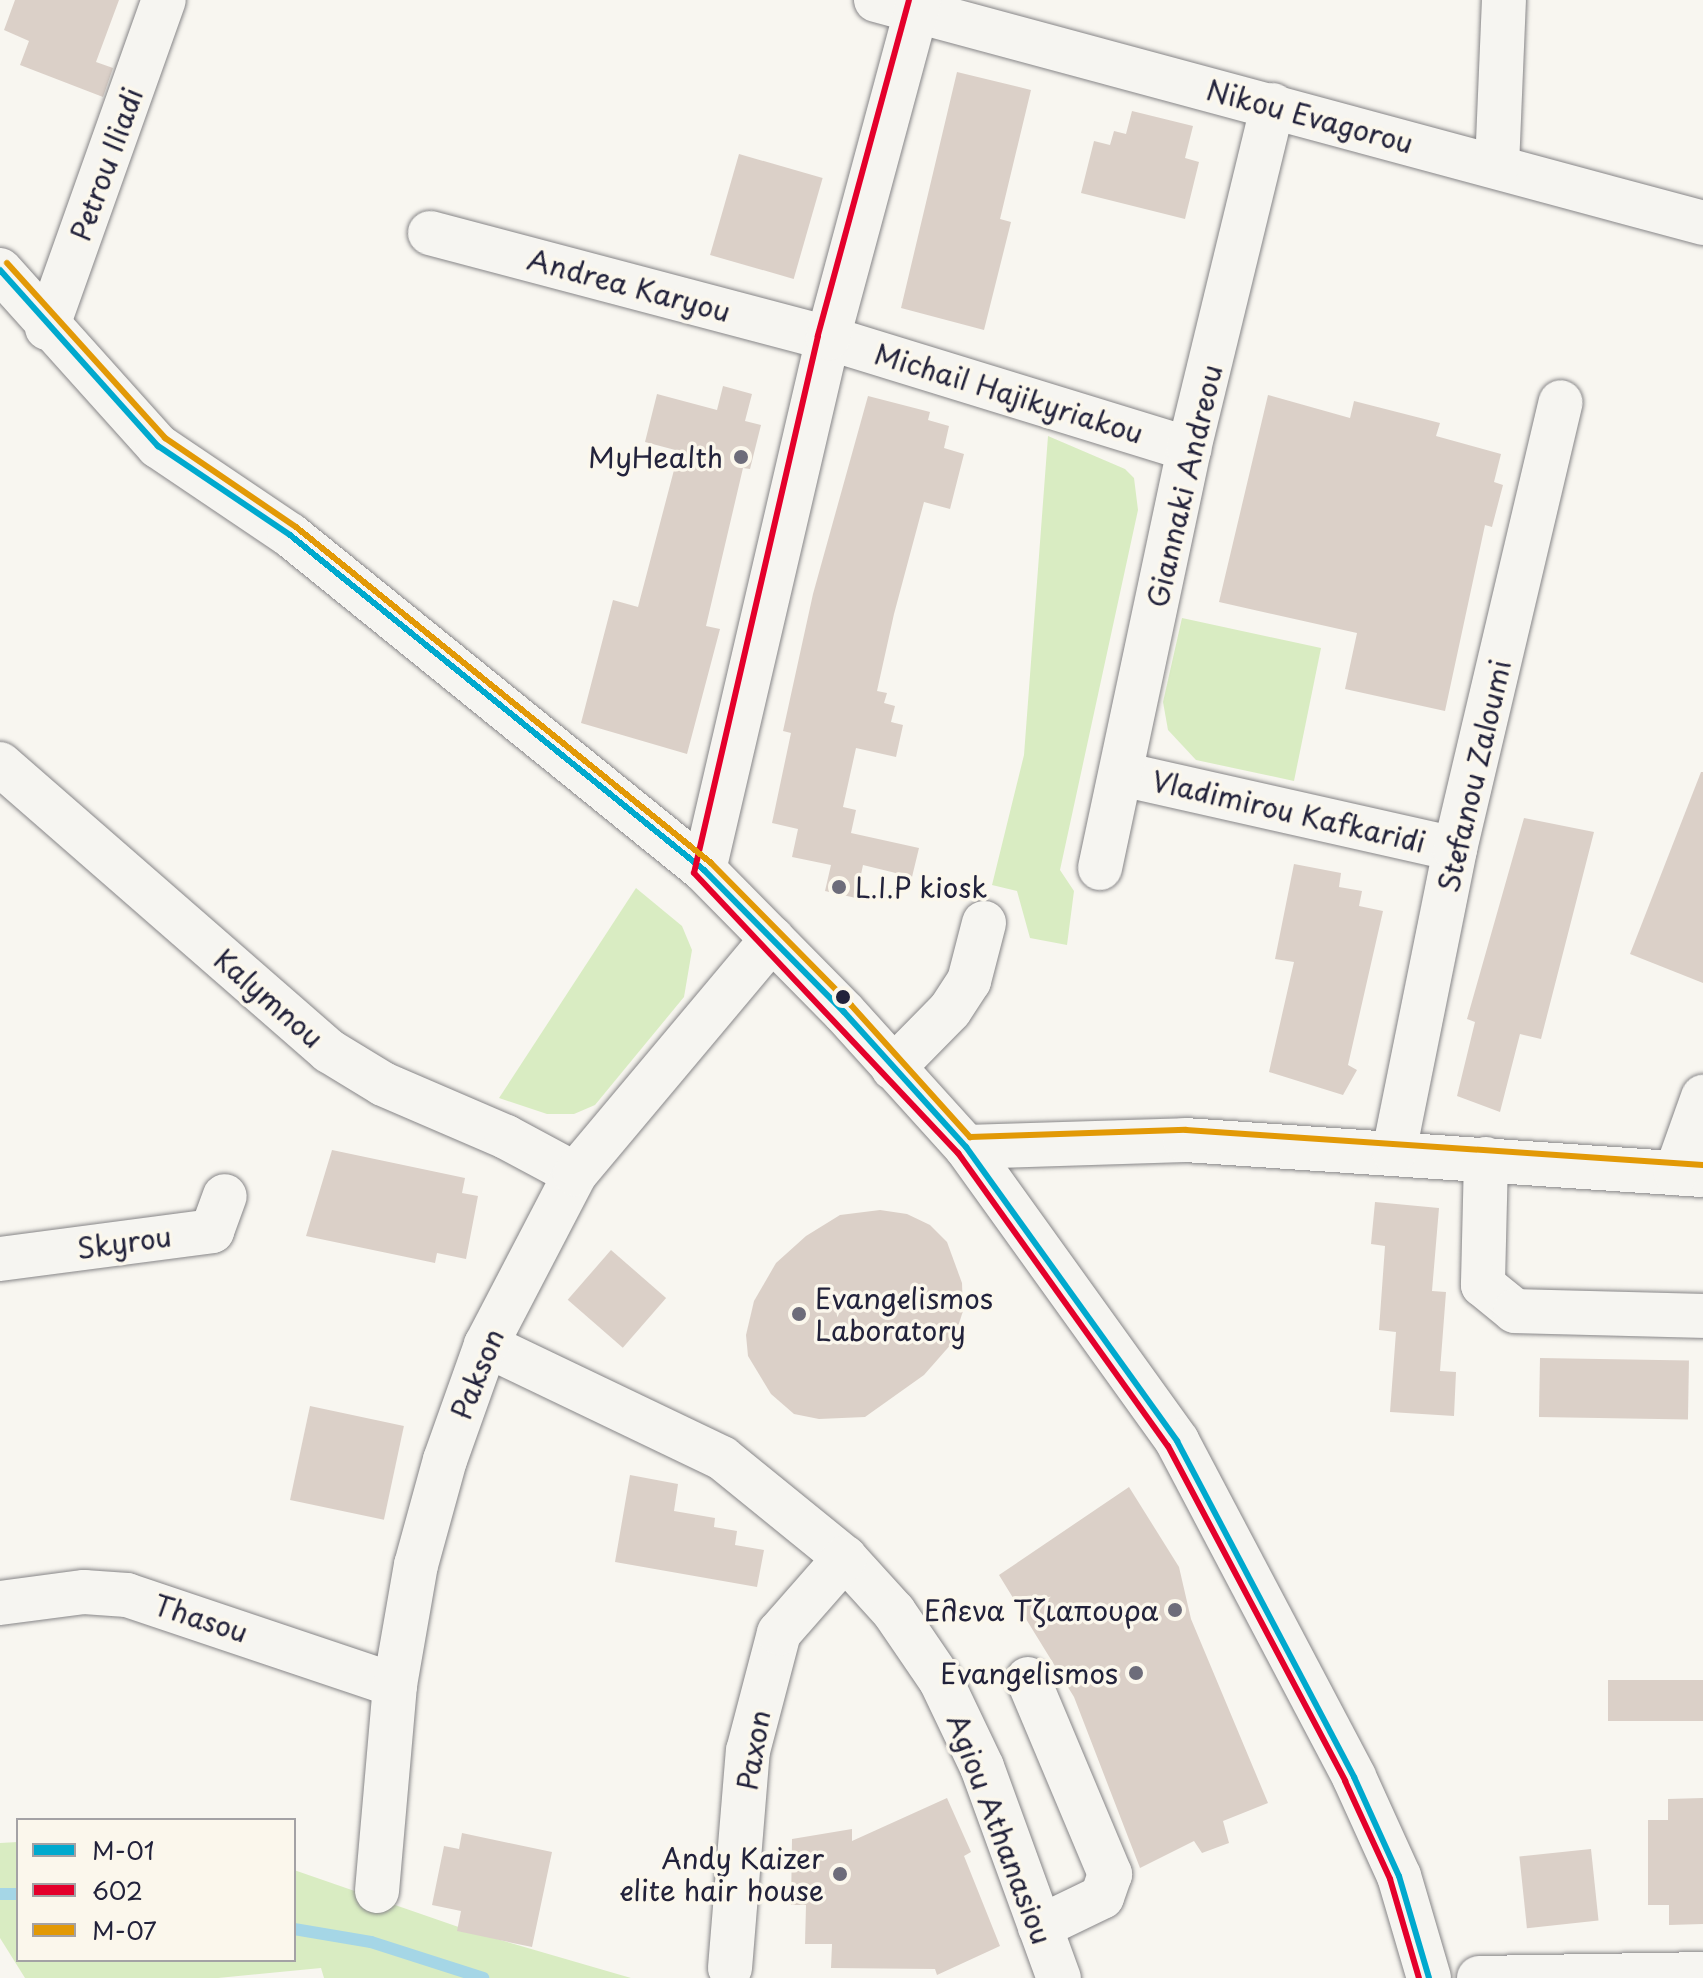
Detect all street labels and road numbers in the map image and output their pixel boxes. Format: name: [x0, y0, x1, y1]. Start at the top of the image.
street label: Nikou Evagorou: [1203, 72, 1417, 160]
street label: Petrou Iliadi: [63, 83, 149, 245]
street label: Andrea Karyou: [524, 242, 734, 328]
street label: Michail Hajikyriakou: [871, 336, 1147, 450]
street label: Giannaki Andreou: [1140, 361, 1228, 611]
street label: Stefanou Zaloumi: [1431, 656, 1517, 896]
street label: Vladimirou Kafkaridi: [1149, 763, 1429, 859]
street label: Kalymnou: [208, 942, 330, 1054]
street label: Skyrou: [74, 1219, 174, 1265]
street label: Pakson: [444, 1324, 510, 1424]
street label: Thasou: [150, 1587, 252, 1649]
street label: Paxon: [729, 1707, 777, 1793]
street label: Agiou Athanasiou: [941, 1709, 1059, 1949]

